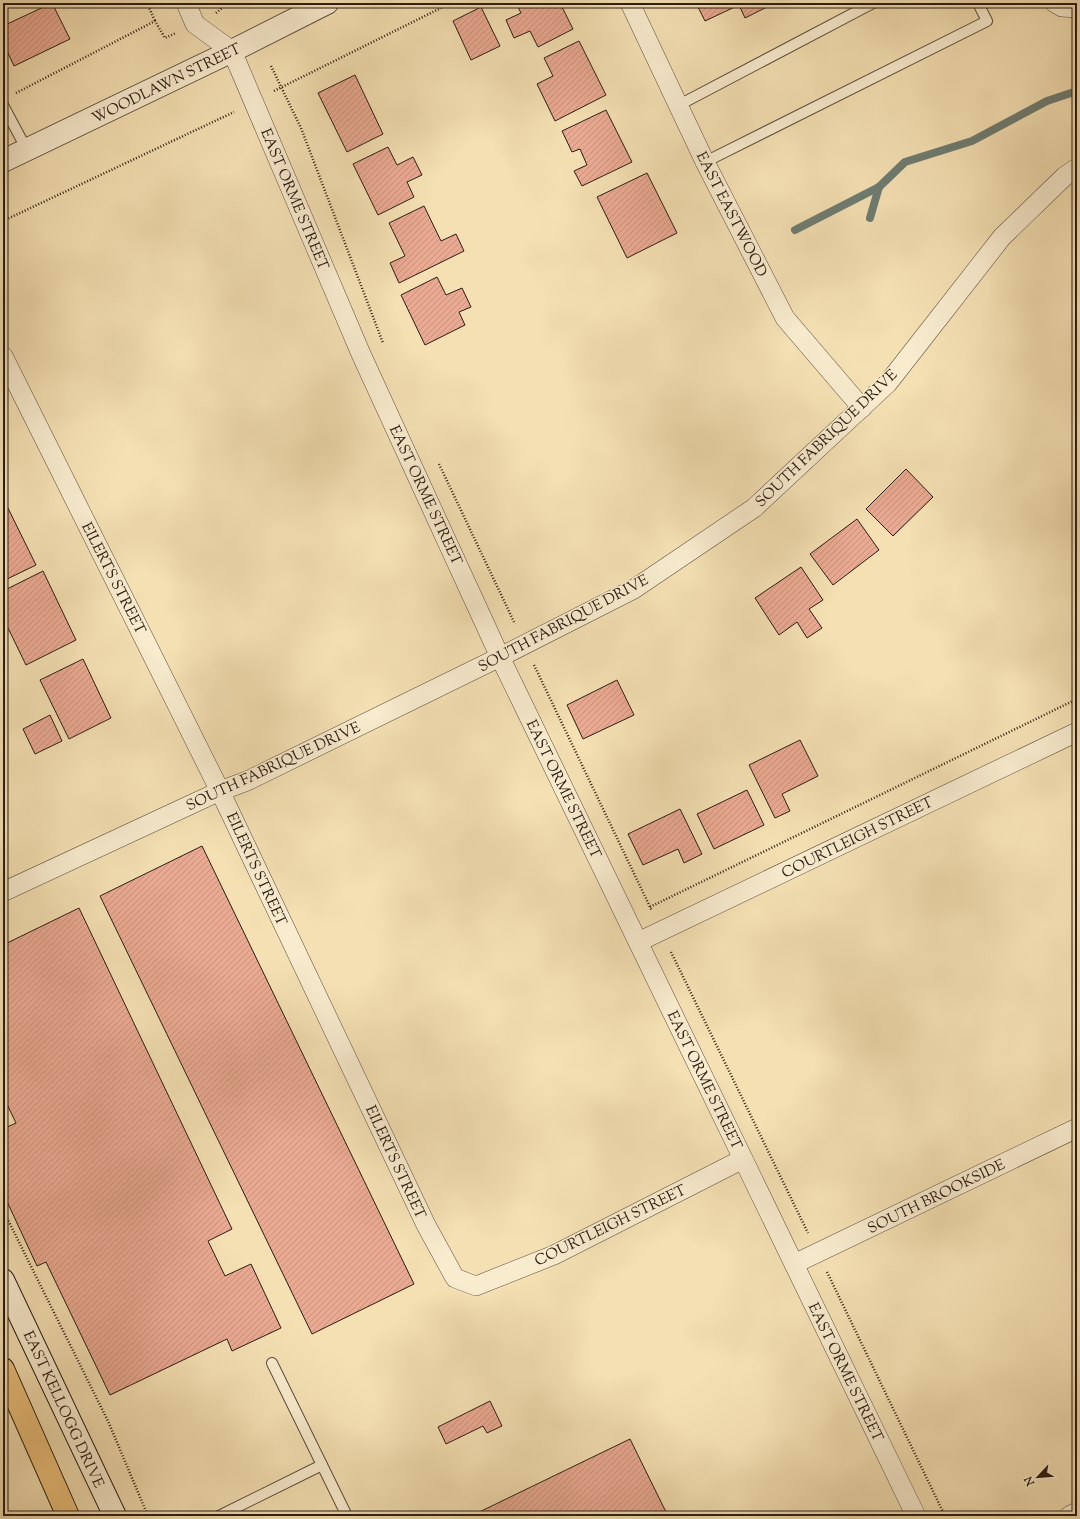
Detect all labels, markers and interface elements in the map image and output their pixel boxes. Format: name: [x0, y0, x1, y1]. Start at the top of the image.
street label: WOODLAWN STREET: [89, 39, 245, 130]
street label: EAST ORME STREET: [254, 125, 333, 274]
street label: EAST EASTWOOD: [690, 148, 771, 281]
street label: SOUTH FABRIQUE DRIVE: [751, 365, 903, 513]
street label: EAST ORME STREET: [383, 422, 467, 569]
street label: EILERTS STREET: [75, 519, 150, 639]
street label: SOUTH FABRIQUE DRIVE: [475, 570, 653, 678]
street label: EAST ORME STREET: [520, 717, 606, 863]
street label: SOUTH FABRIQUE DRIVE: [183, 718, 364, 817]
street label: COURTLEIGH STREET: [778, 792, 937, 884]
street label: EILERTS STREET: [220, 809, 291, 930]
street label: EAST ORME STREET: [661, 1008, 747, 1154]
street label: EILERTS STREET: [359, 1102, 430, 1223]
street label: SOUTH BROOKSIDE: [864, 1155, 1009, 1240]
street label: COURTLEIGH STREET: [531, 1180, 690, 1272]
street label: EAST ORME STREET: [802, 1300, 888, 1446]
street label: EAST KELLOGG DRIVE: [17, 1328, 108, 1492]
north arrow: [1018, 1457, 1058, 1497]
text: N: [1021, 1473, 1039, 1489]

